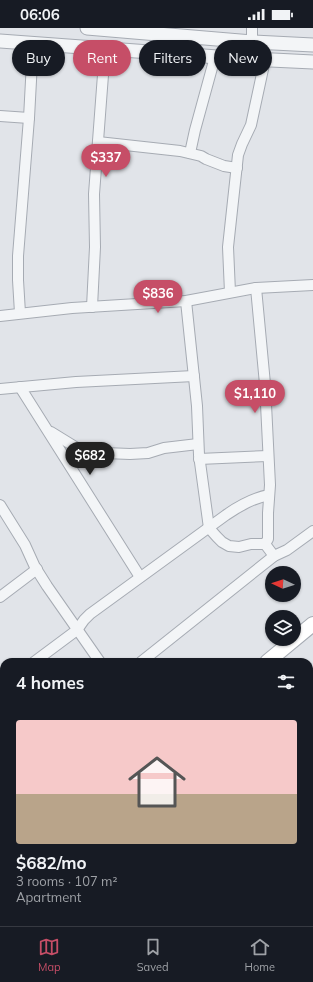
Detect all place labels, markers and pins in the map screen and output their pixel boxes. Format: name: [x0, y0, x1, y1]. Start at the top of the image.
pin: $337: [82, 144, 130, 178]
pin: $836: [134, 280, 182, 314]
pin: $1,110: [222, 380, 288, 414]
pin: $682: [66, 442, 114, 476]

